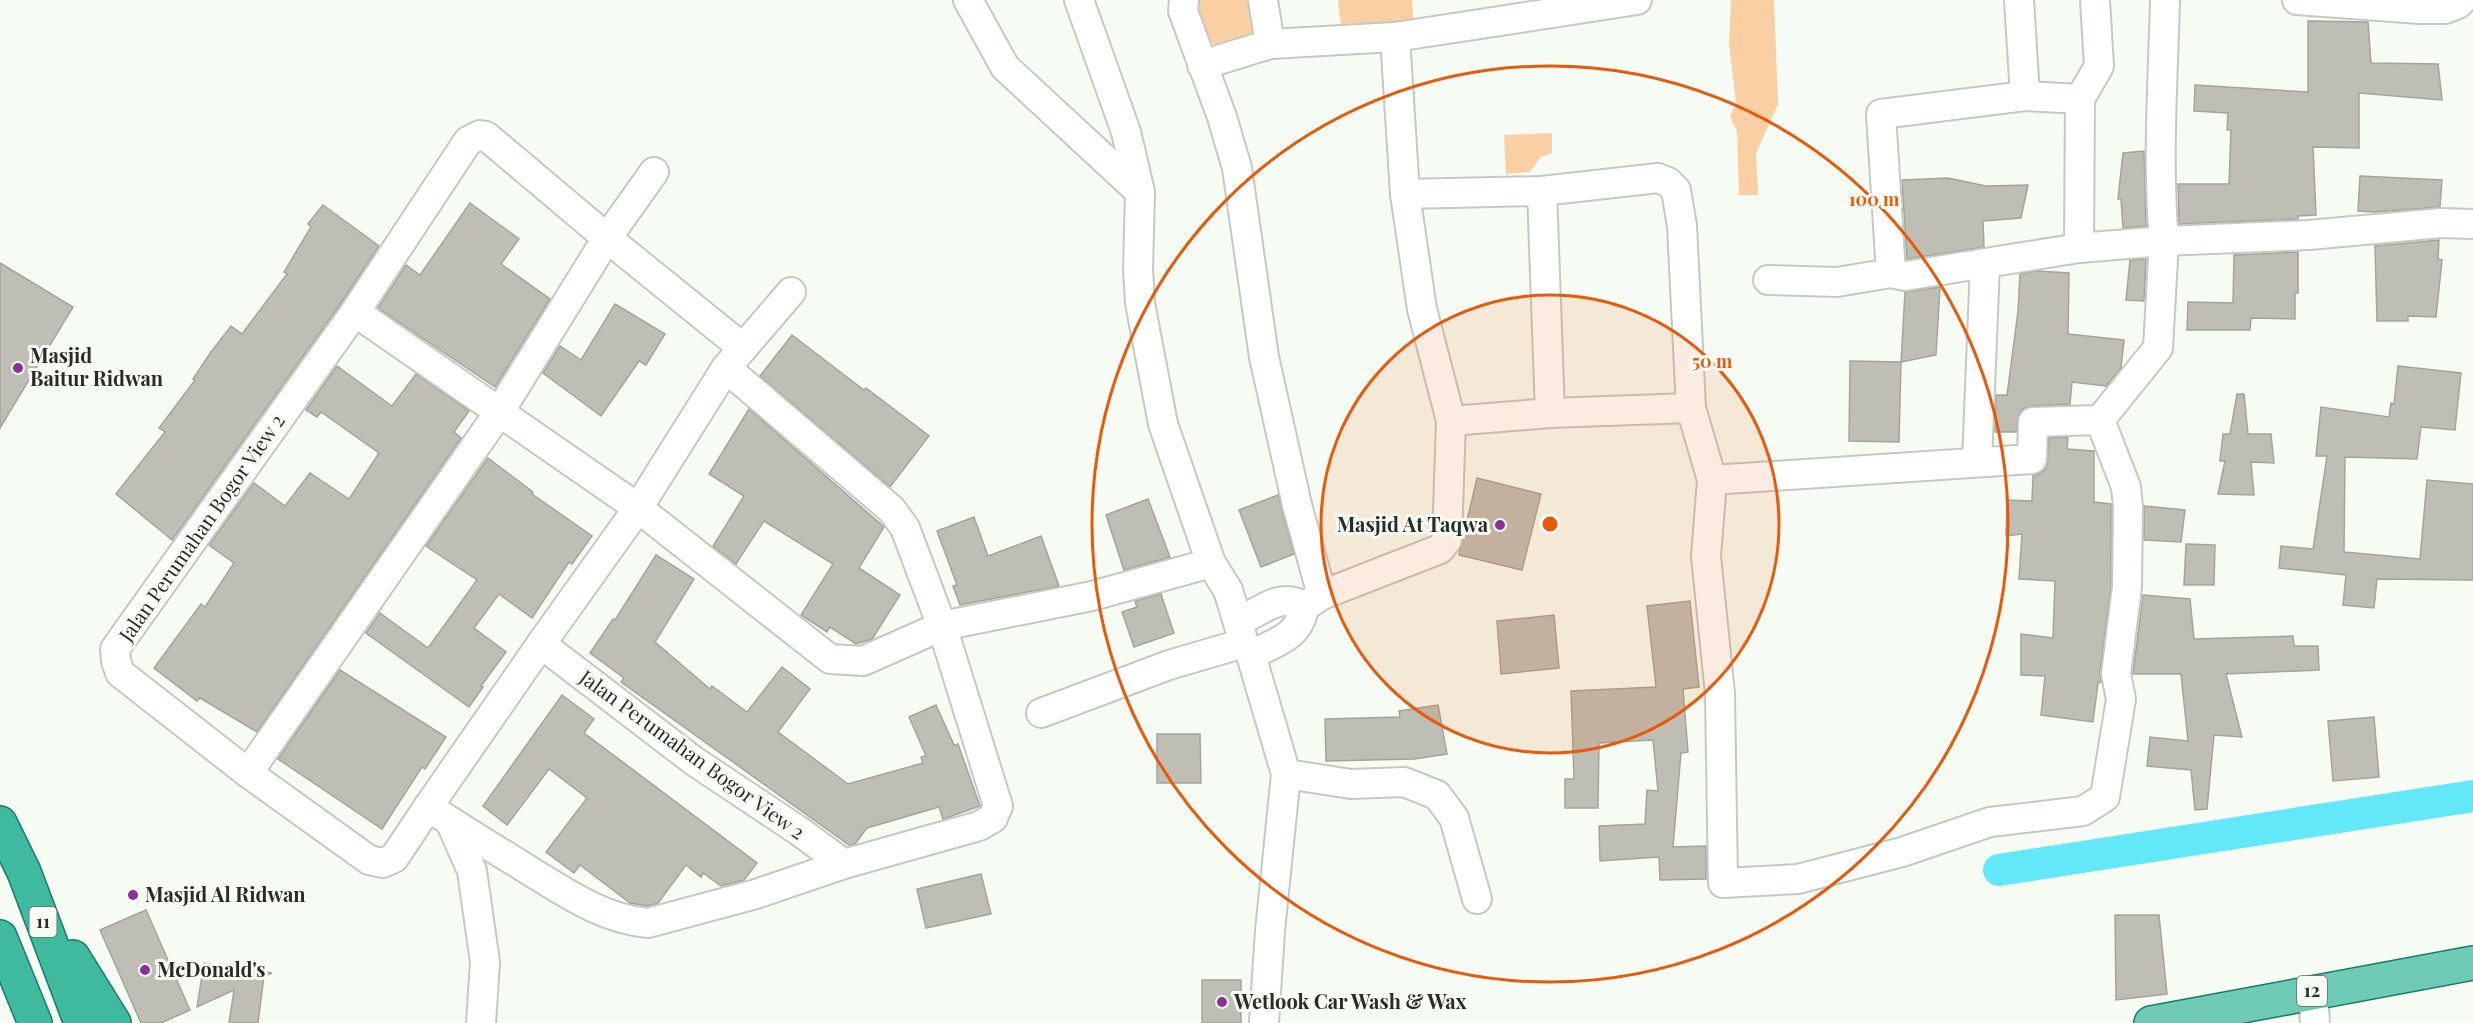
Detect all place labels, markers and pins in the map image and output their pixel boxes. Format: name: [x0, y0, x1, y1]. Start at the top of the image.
place label: Masjid Baitur Ridwan: [30, 341, 164, 391]
marker: Masjid Baitur Ridwan: [11, 361, 25, 375]
place label: Masjid At Taqwa: [1337, 510, 1489, 537]
centre of rings: [1540, 514, 1560, 534]
marker: Masjid At Taqwa: [1493, 518, 1507, 532]
place label: Masjid Al Ridwan: [145, 880, 306, 907]
marker: Masjid Al Ridwan: [126, 888, 140, 902]
place label: McDonald's: [157, 955, 266, 982]
marker: McDonald's: [138, 963, 152, 977]
place label: Wetlook Car Wash & Wax: [1233, 987, 1467, 1014]
marker: Wetlook Car Wash & Wax: [1215, 995, 1229, 1009]

